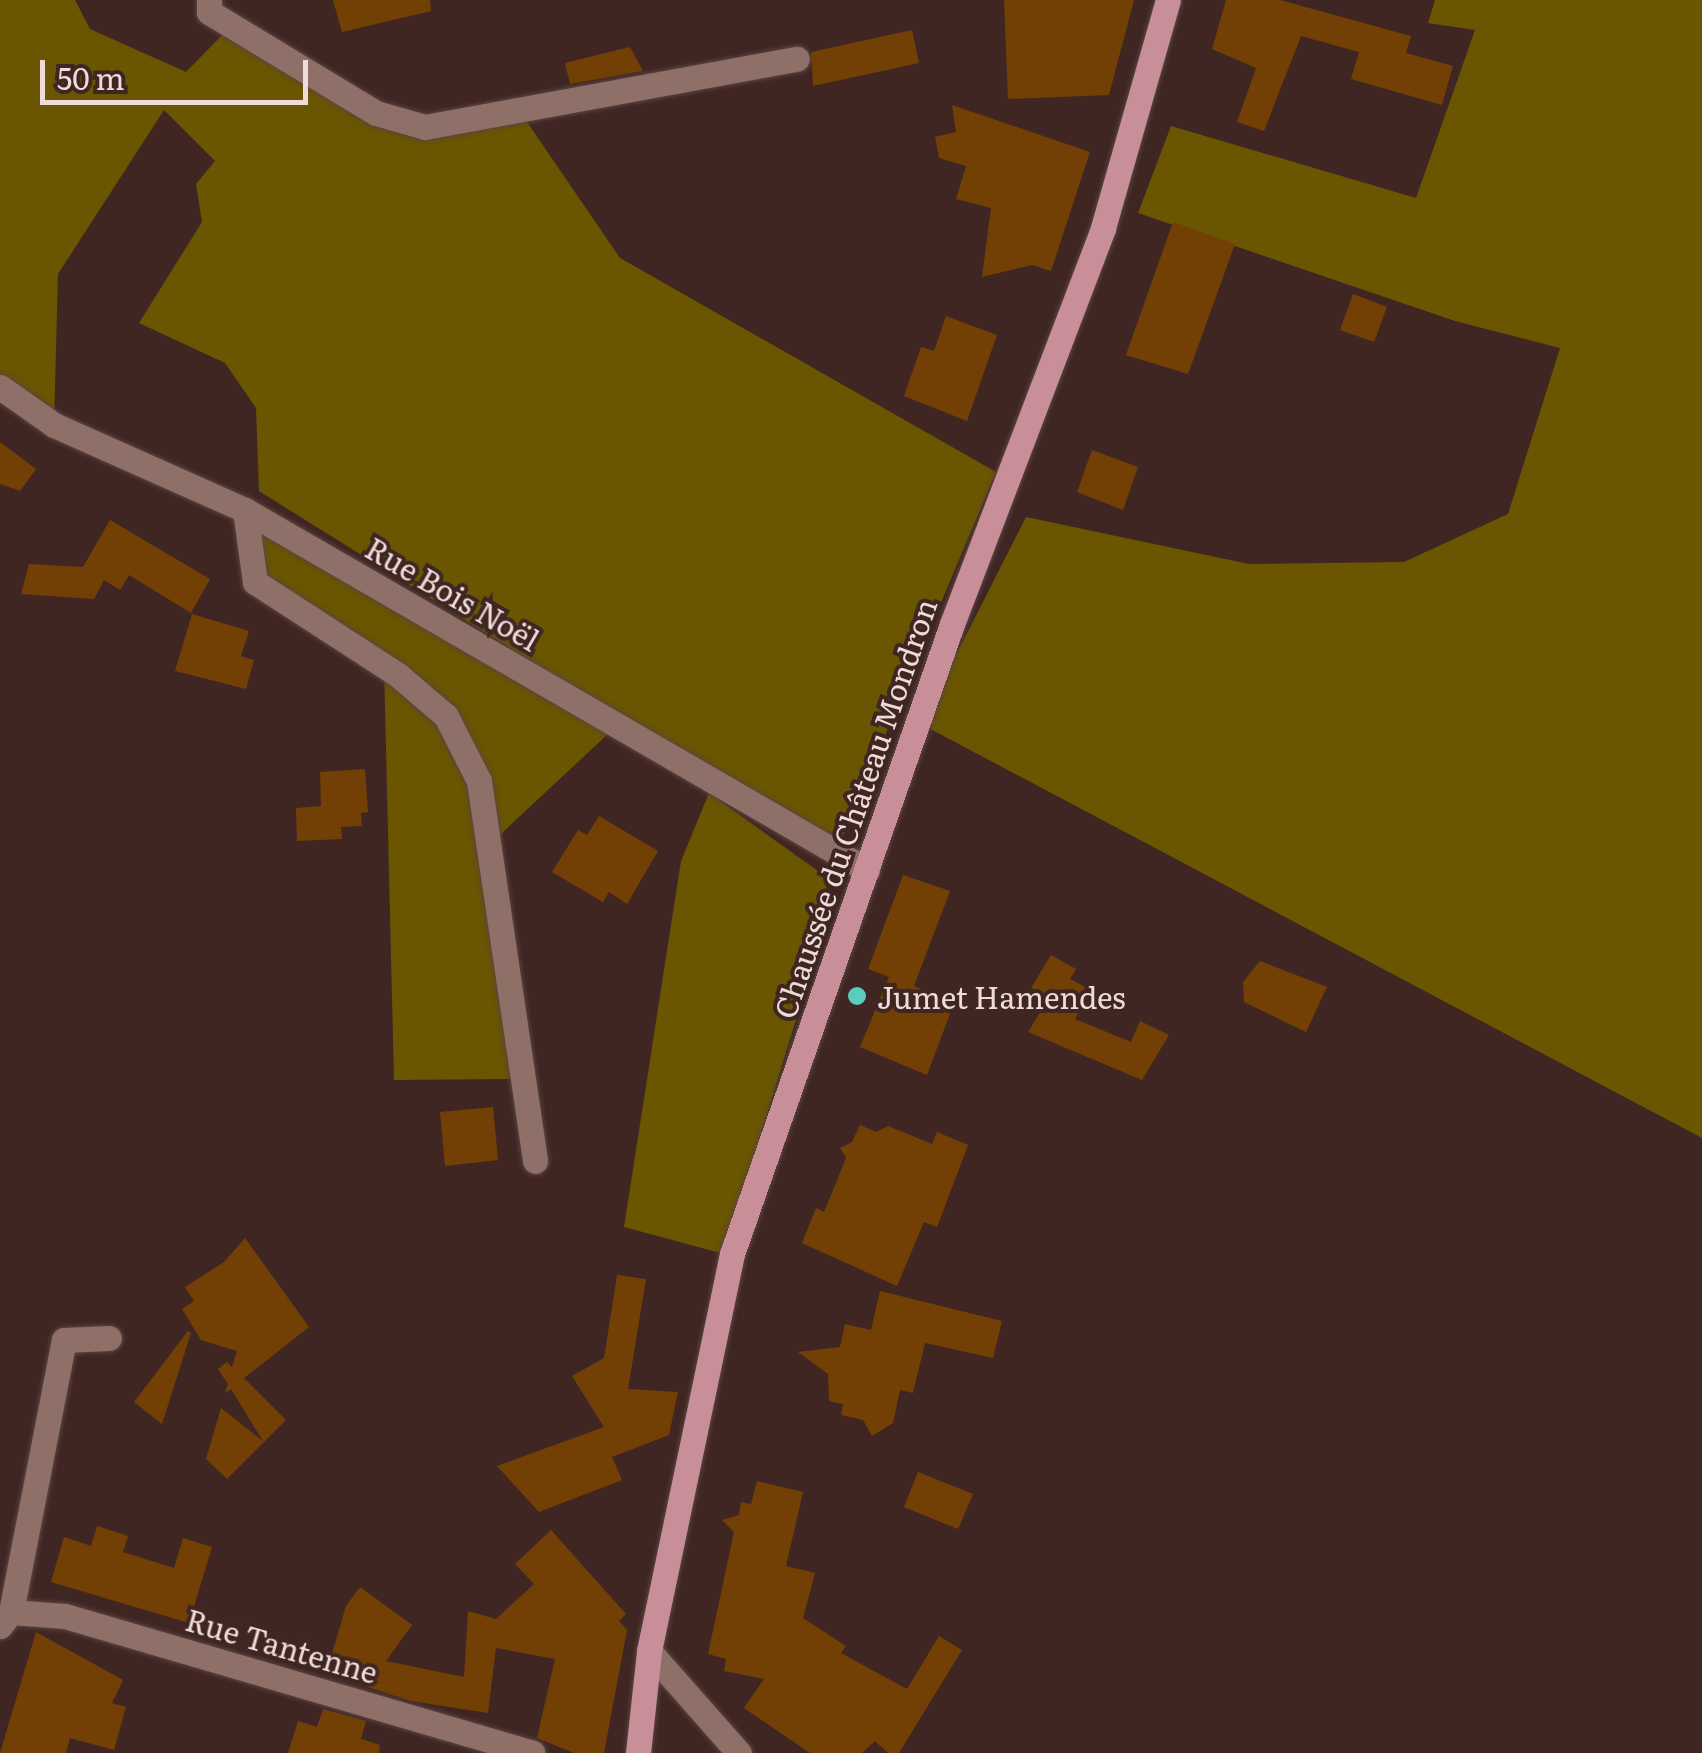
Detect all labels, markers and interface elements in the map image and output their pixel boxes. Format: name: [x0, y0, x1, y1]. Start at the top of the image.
scale bar: [45, 40, 312, 102]
text: 50 m: [57, 55, 125, 99]
street label: Rue Bois Noël: [360, 529, 546, 657]
street label: Chaussée du Château Mondron: [765, 593, 943, 1023]
place label: Jumet Hamendes: [877, 978, 1126, 1014]
marker: Jumet Hamendes: [846, 985, 868, 1007]
street label: Rue Tantenne: [182, 1600, 382, 1690]

